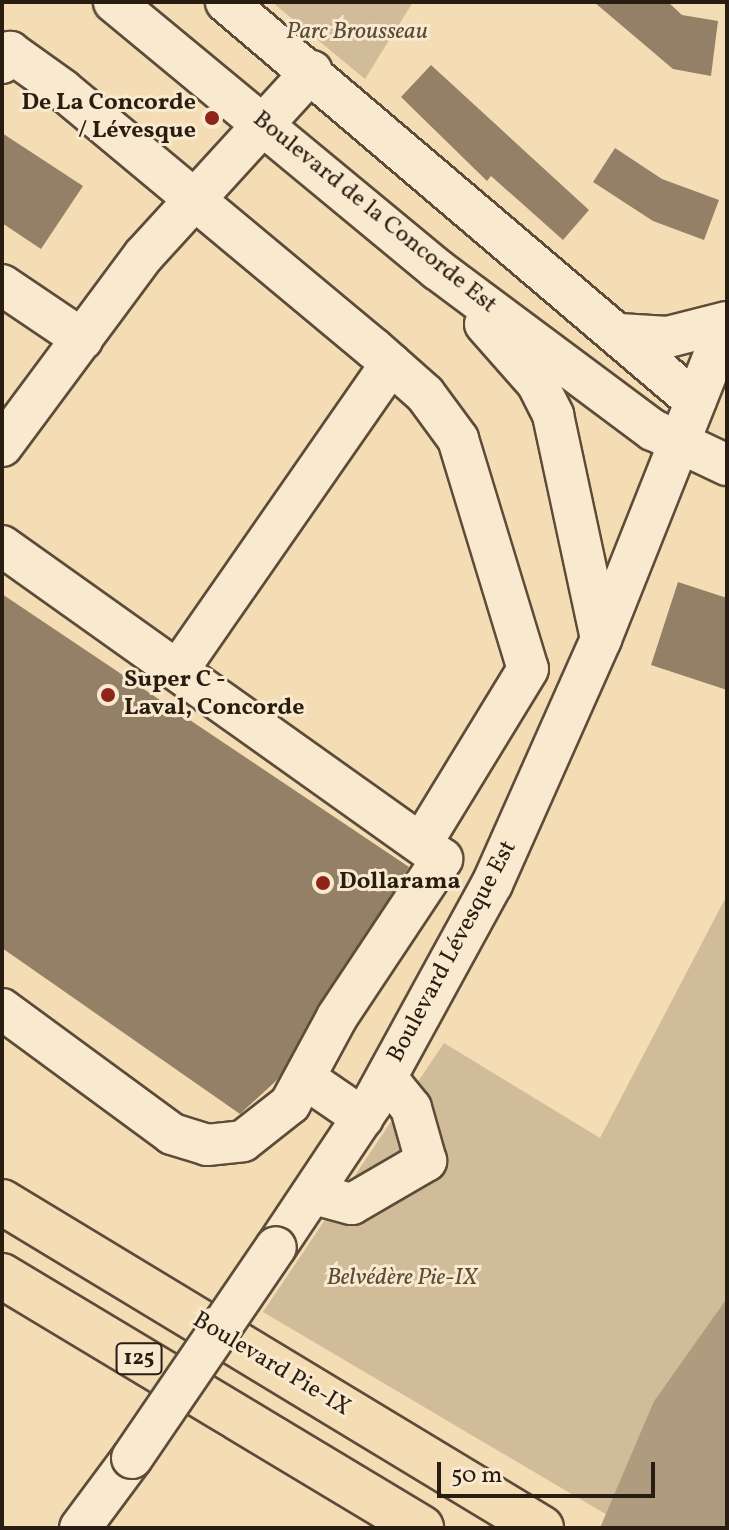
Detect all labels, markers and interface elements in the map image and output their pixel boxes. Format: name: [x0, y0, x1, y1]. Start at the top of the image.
park label: Parc Brousseau: [286, 19, 428, 47]
place label: De La Concorde / Lévesque: [21, 90, 196, 146]
street label: Boulevard de la Concorde Est: [246, 106, 502, 320]
marker: De La Concorde / Lévesque: [203, 109, 221, 127]
place label: Super C - Laval, Concorde: [124, 667, 304, 723]
marker: Super C - Laval, Concorde: [99, 686, 117, 704]
street label: Boulevard Lévesque Est: [382, 836, 524, 1068]
place label: Dollarama: [339, 869, 460, 897]
marker: Dollarama: [314, 874, 332, 892]
park label: Belvédère Pie-IX: [326, 1265, 478, 1293]
street label: Boulevard Pie-IX: [187, 1307, 355, 1423]
road number: 125: [115, 1341, 163, 1377]
scale bar: [441, 1446, 659, 1496]
text: 50 m: [451, 1459, 503, 1493]

